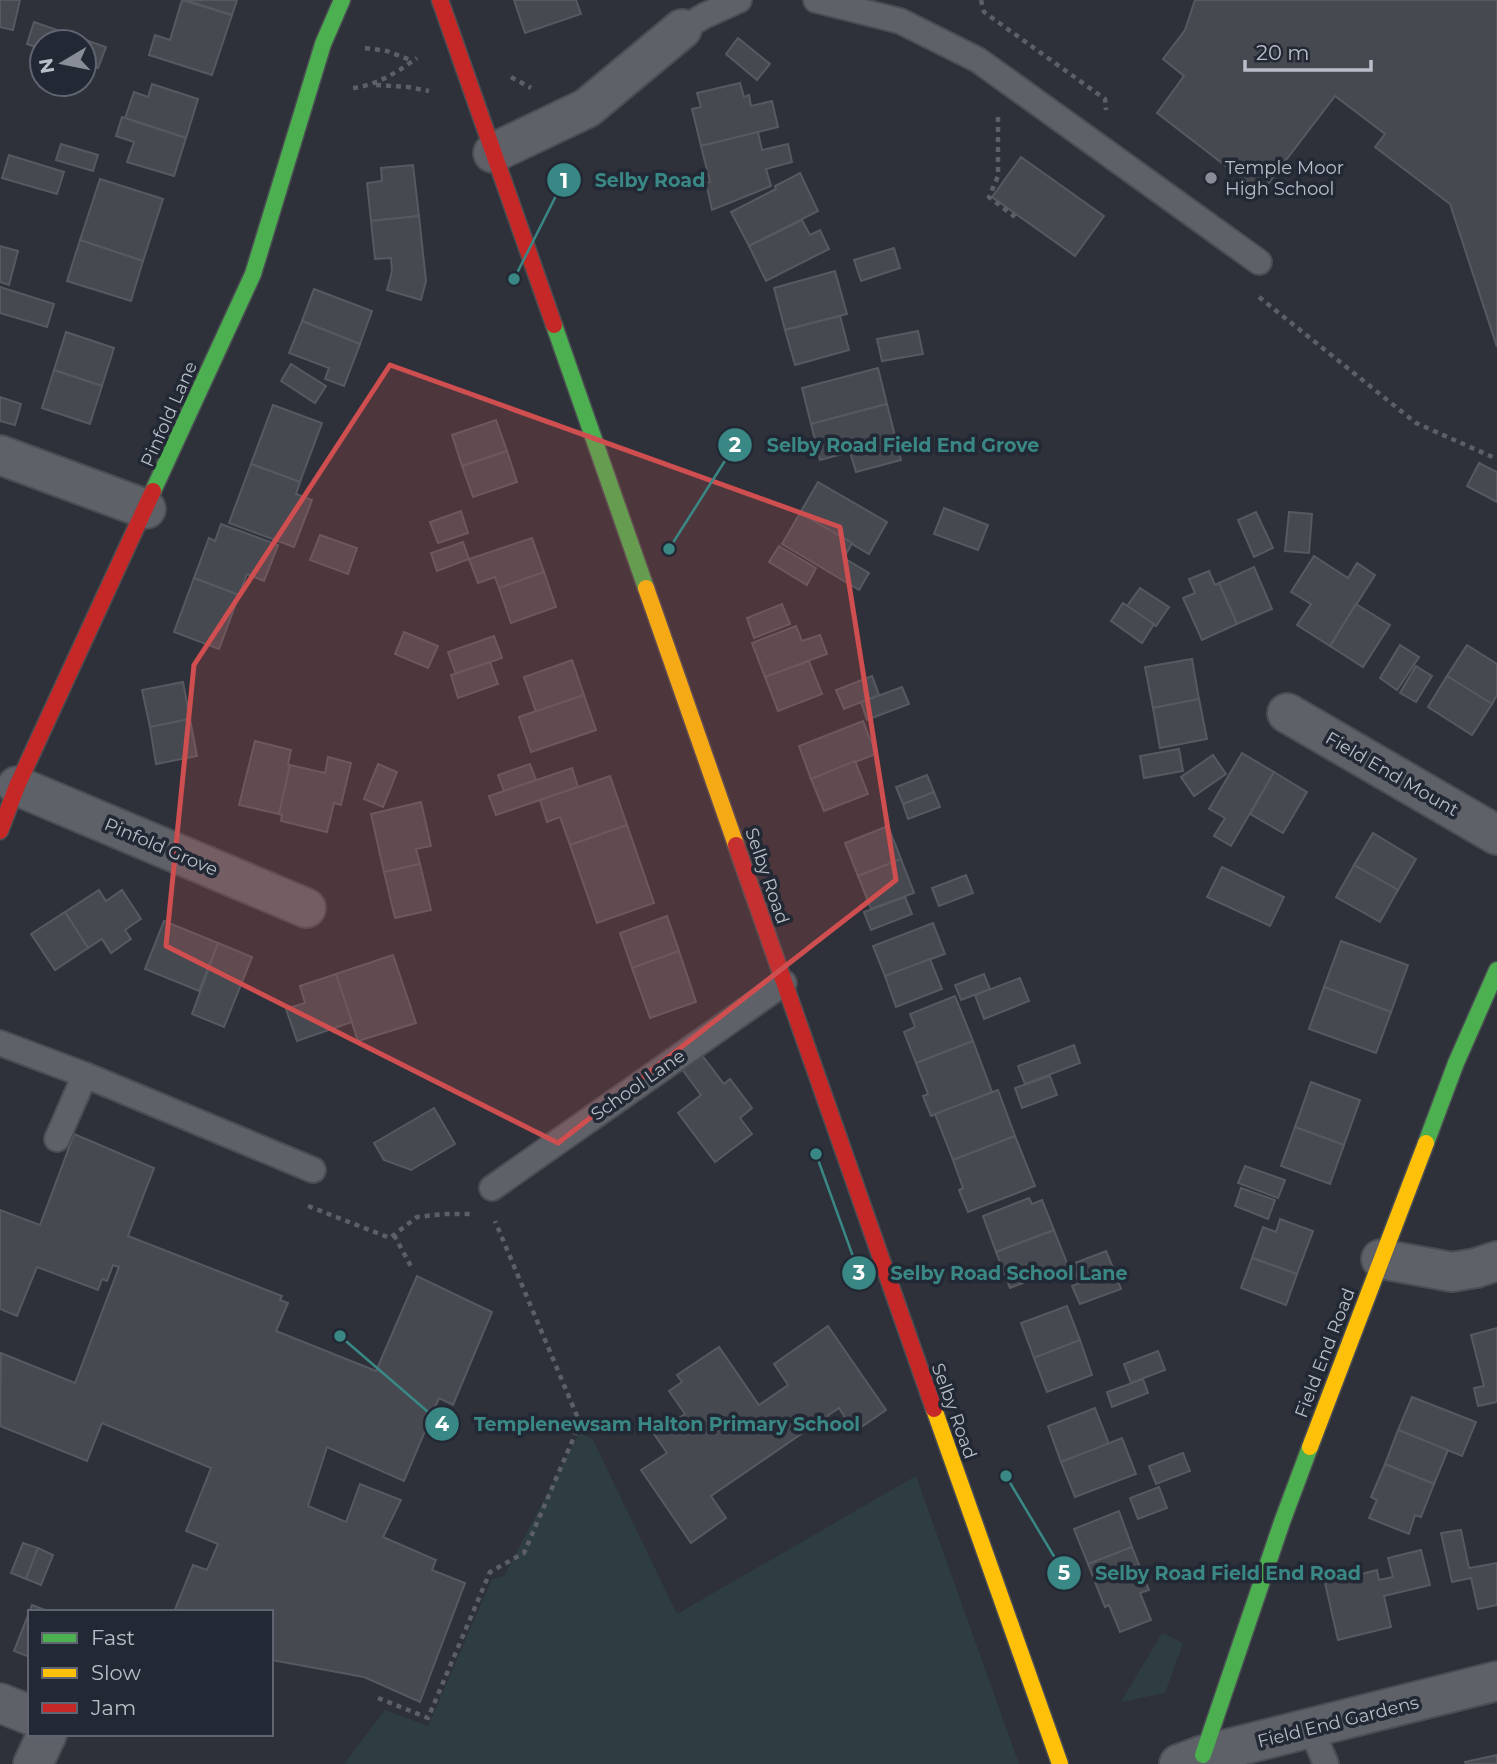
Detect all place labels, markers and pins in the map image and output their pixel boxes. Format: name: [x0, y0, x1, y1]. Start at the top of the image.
place label: Temple Moor High School: [1225, 157, 1344, 200]
callout: Selby Road: [546, 160, 720, 200]
marker: Temple Moor High School: [1203, 170, 1219, 186]
callout: Selby Road Field End Grove: [718, 425, 1053, 465]
callout: Selby Road School Lane: [842, 1253, 1141, 1293]
callout: Templenewsam Halton Primary School: [425, 1404, 874, 1444]
callout: Selby Road Field End Road: [1046, 1553, 1375, 1593]

